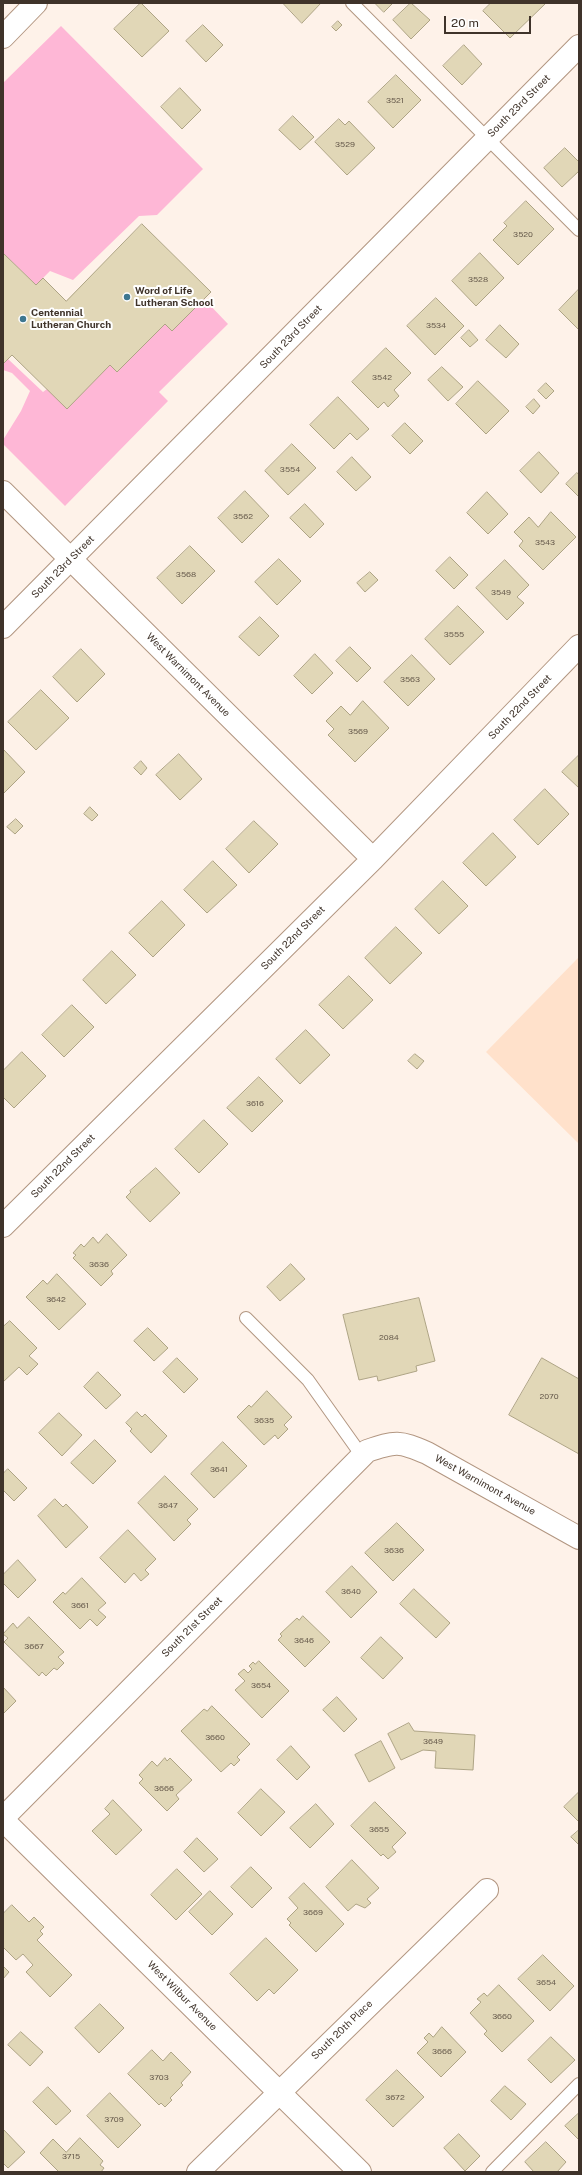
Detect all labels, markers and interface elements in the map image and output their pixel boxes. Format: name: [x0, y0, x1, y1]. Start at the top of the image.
scale bar: [446, 8, 533, 34]
text: 20 m: [451, 16, 479, 30]
street label: South 23rd Street: [485, 72, 553, 140]
house number: 3521: [386, 96, 404, 106]
house number: 3529: [335, 140, 355, 150]
house number: 3520: [513, 230, 533, 240]
house number: 3528: [468, 275, 488, 285]
place label: Word of Life Lutheran School: [135, 285, 214, 308]
marker: Word of Life Lutheran School: [122, 292, 132, 302]
street label: South 23rd Street: [258, 303, 324, 371]
place label: Centennial Lutheran Church: [31, 307, 111, 330]
marker: Centennial Lutheran Church: [18, 314, 28, 324]
house number: 3534: [426, 321, 446, 331]
house number: 3542: [372, 373, 392, 383]
house number: 3554: [280, 465, 300, 475]
house number: 3562: [233, 512, 253, 522]
street label: South 23rd Street: [29, 533, 97, 601]
house number: 3543: [535, 538, 555, 548]
house number: 3568: [176, 570, 196, 580]
house number: 3549: [491, 588, 511, 598]
house number: 3555: [444, 630, 464, 640]
street label: West Warnimont Avenue: [144, 631, 232, 719]
street label: South 22nd Street: [486, 672, 554, 742]
house number: 3563: [400, 675, 420, 685]
house number: 3569: [348, 727, 368, 737]
street label: South 22nd Street: [259, 904, 327, 972]
house number: 3616: [246, 1099, 264, 1109]
street label: South 22nd Street: [29, 1132, 97, 1200]
house number: 3636: [89, 1260, 109, 1270]
house number: 3642: [46, 1295, 66, 1305]
house number: 2084: [379, 1333, 399, 1343]
house number: 2070: [539, 1392, 559, 1402]
house number: 3635: [254, 1416, 274, 1426]
street label: West Warnimont Avenue: [433, 1452, 537, 1518]
house number: 3641: [210, 1465, 228, 1475]
house number: 3647: [158, 1501, 178, 1511]
house number: 3636: [384, 1546, 404, 1556]
house number: 3640: [341, 1587, 361, 1597]
street label: South 21st Street: [159, 1594, 225, 1660]
house number: 3661: [71, 1601, 89, 1611]
house number: 3646: [294, 1636, 314, 1646]
house number: 3667: [24, 1642, 44, 1652]
house number: 3654: [251, 1681, 271, 1691]
house number: 3660: [205, 1733, 225, 1743]
house number: 3649: [423, 1737, 443, 1747]
house number: 3666: [154, 1784, 174, 1794]
house number: 3655: [369, 1825, 389, 1835]
house number: 3669: [303, 1908, 323, 1918]
street label: West Wilbur Avenue: [145, 1959, 219, 2033]
house number: 3654: [536, 1978, 556, 1988]
street label: South 20th Place: [309, 1998, 375, 2062]
house number: 3660: [492, 2012, 512, 2022]
house number: 3666: [432, 2047, 452, 2057]
house number: 3703: [149, 2073, 169, 2083]
house number: 3672: [385, 2093, 405, 2103]
house number: 3709: [104, 2115, 124, 2125]
house number: 3715: [62, 2152, 80, 2162]

